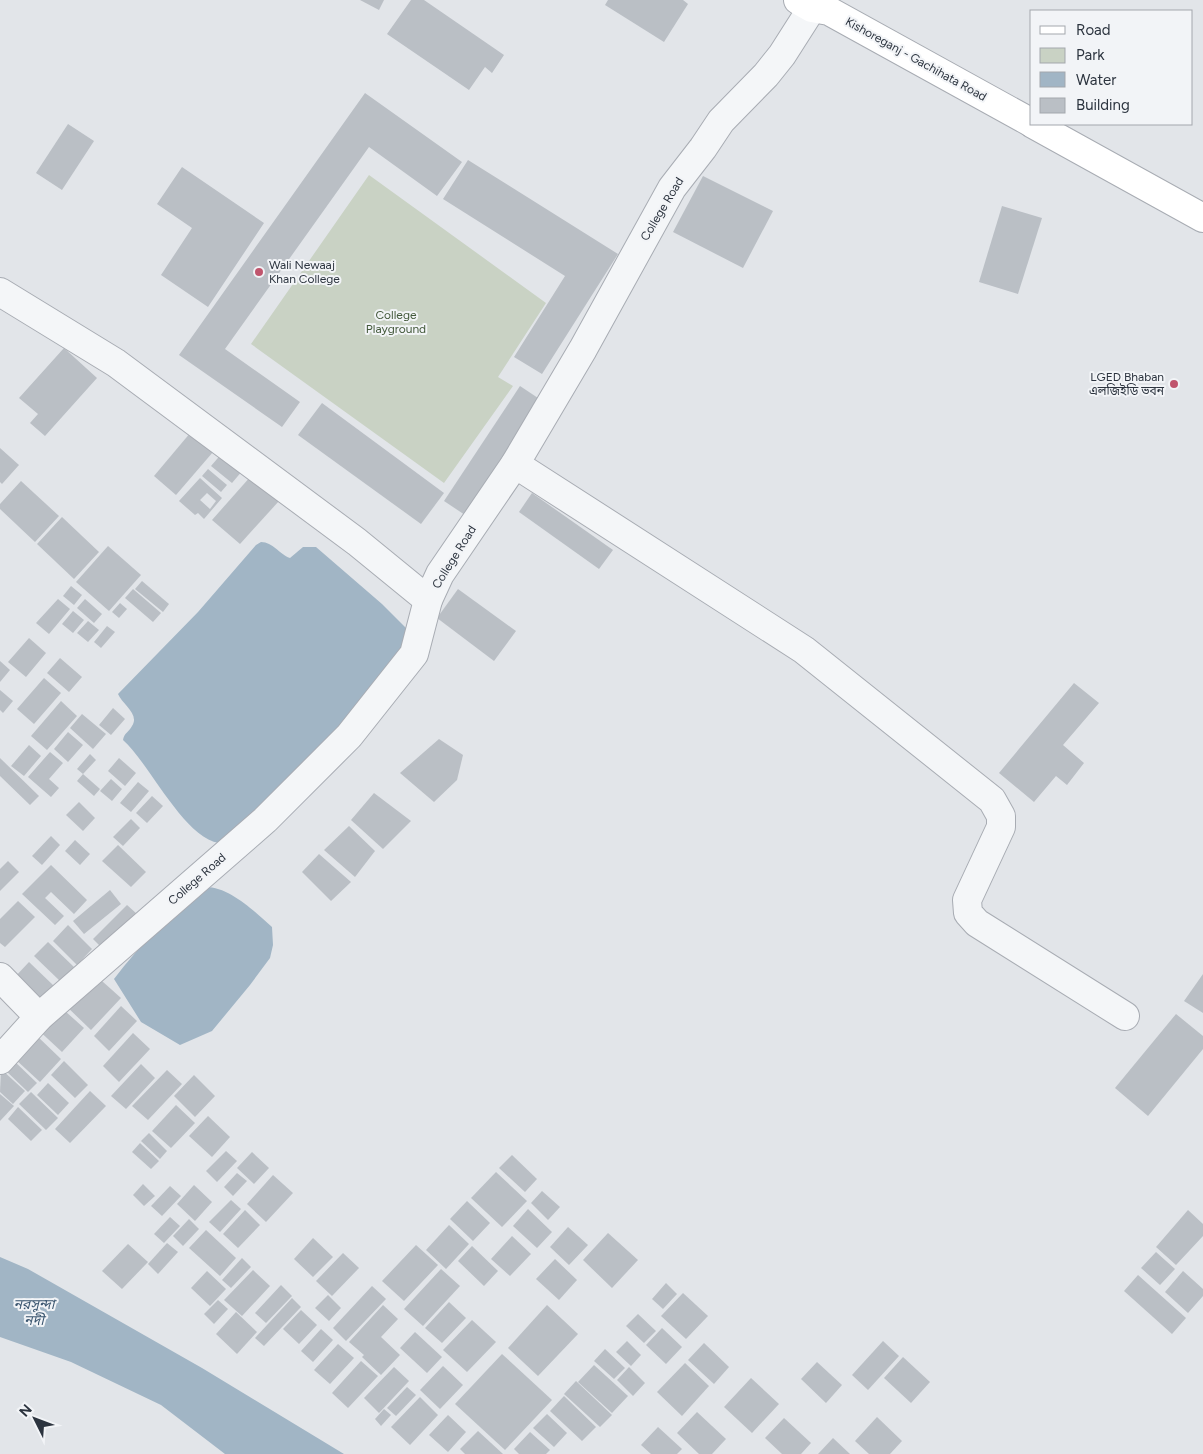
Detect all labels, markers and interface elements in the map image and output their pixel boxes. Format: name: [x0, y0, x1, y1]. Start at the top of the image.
legend: [1030, 10, 1193, 125]
street label: Kishoreganj - Gachihata Road: [843, 14, 989, 104]
text: Road: [1076, 21, 1111, 39]
text: Park: [1076, 46, 1105, 64]
text: Water: [1076, 71, 1116, 89]
text: Building: [1076, 96, 1130, 114]
street label: College Road: [638, 175, 686, 243]
place label: Wali Newaaj Khan College: [269, 258, 340, 286]
marker: Wali Newaaj Khan College: [253, 266, 265, 278]
park label: College Playground: [366, 308, 426, 336]
place label: LGED Bhaban এলজিইডি ভবন: [1089, 370, 1165, 398]
marker: LGED Bhaban এলজিইডি ভবন: [1168, 378, 1180, 390]
street label: College Road: [429, 523, 479, 591]
street label: College Road: [165, 850, 229, 908]
water label: নরসুন্দা নদী: [13, 1296, 58, 1329]
north arrow: [10, 1394, 60, 1444]
text: N: [16, 1401, 36, 1420]

